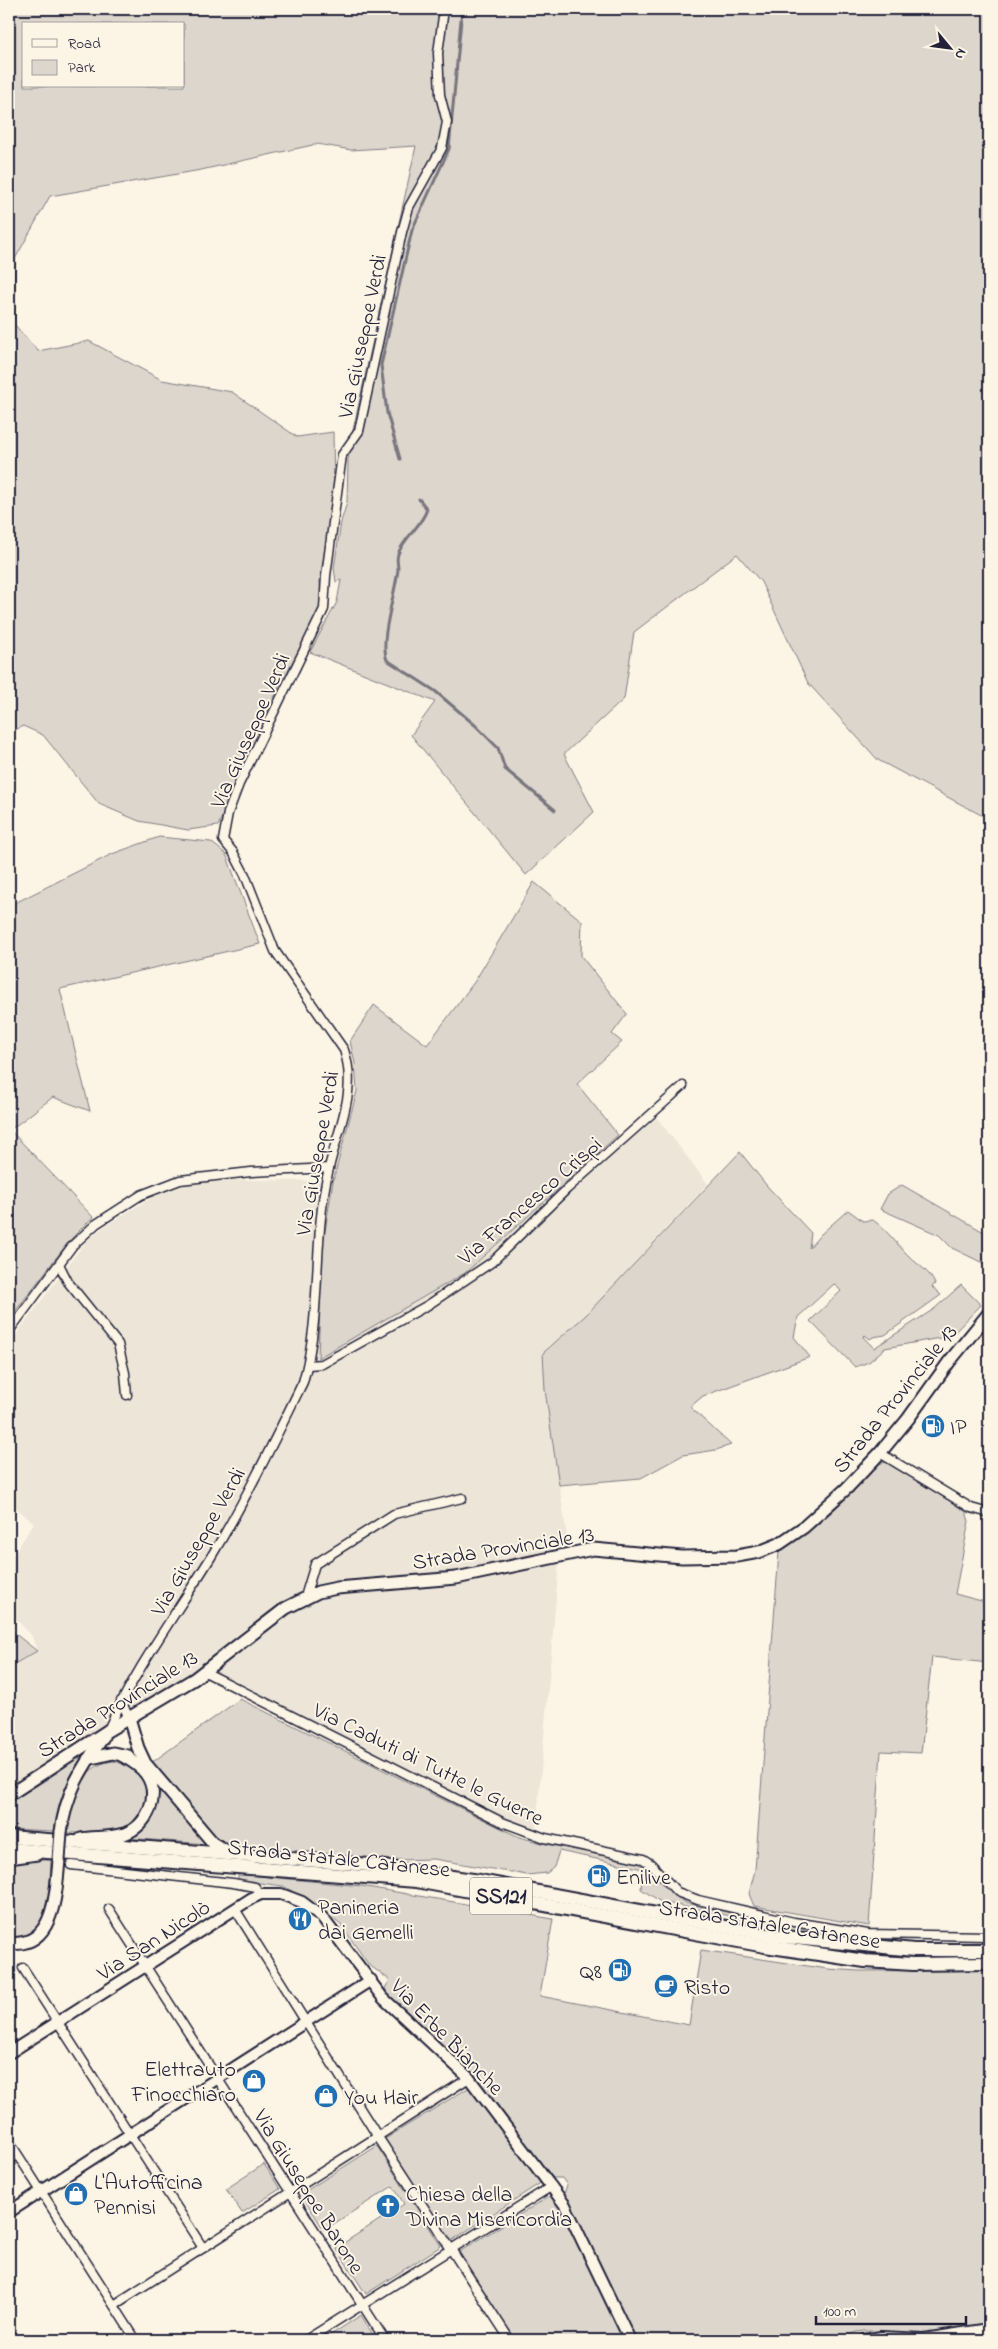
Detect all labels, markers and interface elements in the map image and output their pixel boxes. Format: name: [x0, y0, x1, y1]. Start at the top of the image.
legend: [22, 22, 185, 88]
north arrow: [926, 22, 976, 72]
text: Road: [68, 33, 101, 55]
text: N: [949, 44, 972, 63]
text: Park: [68, 57, 96, 79]
street label: Via Giuseppe Verdi: [331, 252, 397, 422]
street label: Via Giuseppe Verdi: [203, 649, 300, 815]
street label: Via Giuseppe Verdi: [289, 1069, 349, 1239]
street label: Via Francesco Crispi: [451, 1130, 610, 1275]
street label: Strada Provinciale 13: [826, 1318, 967, 1481]
fuel station icon: IP: [920, 1413, 946, 1439]
place label: IP: [950, 1413, 967, 1445]
street label: Via Giuseppe Verdi: [144, 1462, 255, 1624]
street label: Strada Provinciale 13: [410, 1520, 597, 1580]
street label: Strada Provinciale 13: [32, 1643, 205, 1768]
street label: Via Caduti di Tutte le Guerre: [306, 1695, 549, 1836]
street label: Strada statale Catanese: [226, 1832, 452, 1888]
fuel station icon: Enilive: [586, 1863, 612, 1889]
place label: Enilive: [616, 1863, 671, 1895]
road number: SS121: [470, 1878, 532, 1914]
street label: Via San Nicolò: [91, 1893, 218, 1991]
place label: Panineria dai Gemelli: [318, 1893, 414, 1950]
street label: Strada statale Catanese: [657, 1893, 883, 1959]
restaurant icon: Panineria dai Gemelli: [287, 1906, 313, 1932]
place label: Q8: [580, 1957, 602, 1989]
fuel station icon: Q8: [607, 1957, 633, 1983]
street label: Via Erbe Bianche: [381, 1972, 510, 2104]
cafe icon: Risto: [653, 1973, 679, 1999]
place label: Risto: [684, 1973, 730, 2005]
place label: Elettrauto Finocchiaro: [130, 2055, 236, 2112]
shop icon: Elettrauto Finocchiaro: [241, 2068, 267, 2094]
shop icon: You Hair: [313, 2083, 339, 2109]
place label: You Hair: [344, 2083, 419, 2115]
street label: Via Giuseppe Barone: [243, 2103, 371, 2281]
place label: L'Autofficina Pennisi: [94, 2168, 203, 2225]
place label: Chiesa della Divina Misericordia: [405, 2180, 572, 2237]
shop icon: L'Autofficina Pennisi: [63, 2181, 89, 2207]
church icon: Chiesa della Divina Misericordia: [375, 2193, 401, 2219]
scale bar: [816, 2294, 966, 2326]
text: 100 m: [823, 2301, 856, 2323]

